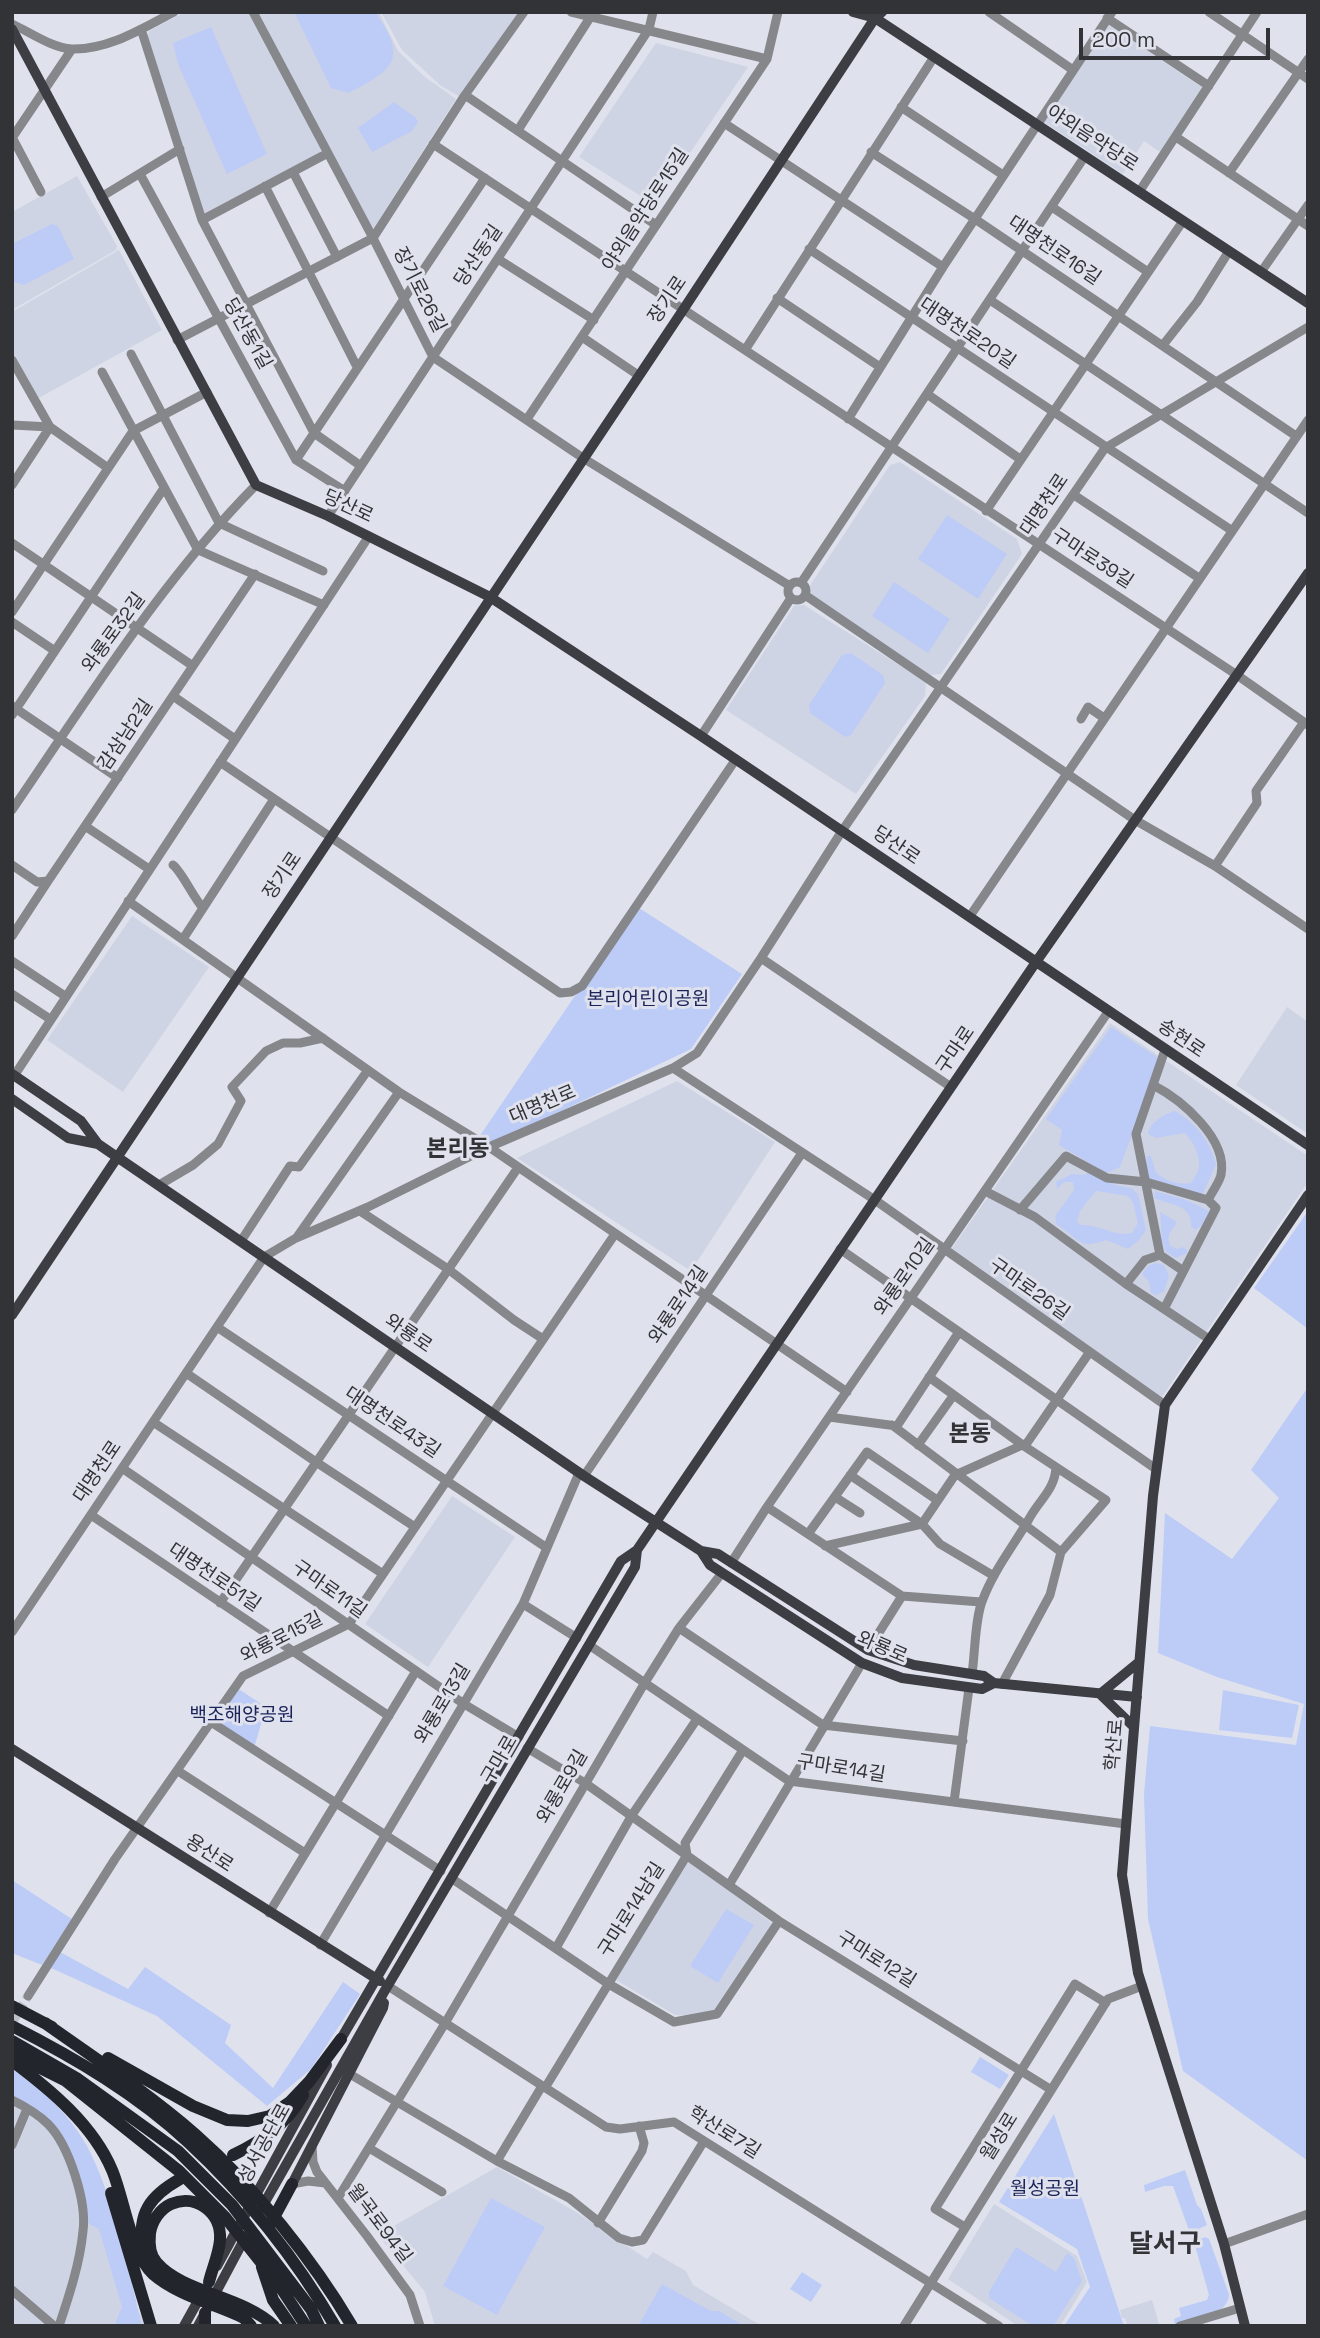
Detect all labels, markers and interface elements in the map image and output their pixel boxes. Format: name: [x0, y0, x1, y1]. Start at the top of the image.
scale bar: [1082, 14, 1273, 58]
text: 200 m: [1092, 26, 1155, 53]
street label: 야외음악당로: [1042, 101, 1142, 177]
street label: 야외음악당로15길: [598, 144, 694, 276]
street label: 대명천로16길: [1003, 212, 1105, 290]
street label: 당산동길: [450, 221, 508, 291]
street label: 장기로26길: [388, 243, 450, 337]
street label: 장기로: [644, 272, 692, 328]
street label: 당산동1길: [218, 294, 276, 374]
street label: 대명천로20길: [915, 294, 1019, 374]
street label: 대명천로: [1016, 470, 1074, 540]
street label: 당산로: [319, 486, 377, 528]
street label: 구마로39길: [1047, 524, 1137, 594]
street label: 와룡로32길: [77, 589, 151, 677]
street label: 감삼남2길: [94, 695, 158, 775]
street label: 당산로: [868, 822, 924, 870]
street label: 장기로: [259, 848, 307, 904]
park label: 본리어린이공원: [587, 989, 709, 1011]
street label: 송현로: [1153, 1015, 1209, 1063]
street label: 구마로: [932, 1022, 980, 1078]
street label: 대명천로: [506, 1081, 580, 1129]
district label: 본리동: [426, 1136, 490, 1164]
street label: 와룡로10길: [870, 1234, 940, 1320]
street label: 구마로26길: [984, 1254, 1074, 1326]
street label: 와룡로14길: [644, 1261, 714, 1349]
street label: 와룡로: [380, 1310, 436, 1358]
street label: 대명천로43길: [340, 1383, 444, 1463]
district label: 본동: [949, 1421, 991, 1449]
street label: 대명천로: [69, 1437, 127, 1507]
street label: 대명천로51길: [164, 1539, 264, 1617]
street label: 구마로11길: [287, 1556, 371, 1624]
street label: 와룡로15길: [237, 1608, 327, 1668]
street label: 와룡로: [853, 1627, 911, 1669]
street label: 와룡로13길: [410, 1660, 476, 1748]
park label: 백조해양공원: [190, 1705, 294, 1727]
street label: 학산로: [1101, 1718, 1129, 1772]
street label: 구마로: [477, 1732, 523, 1788]
street label: 와룡로9길: [533, 1746, 593, 1828]
street label: 구마로14길: [795, 1751, 887, 1787]
street label: 용산로: [181, 1830, 237, 1878]
street label: 구마로14남길: [594, 1858, 670, 1962]
street label: 구마로12길: [832, 1927, 920, 1993]
street label: 성서공단로: [234, 2100, 296, 2188]
street label: 학산로7길: [684, 2102, 764, 2164]
street label: 월성로: [976, 2109, 1024, 2165]
park label: 월성공원: [1010, 2179, 1080, 2201]
street label: 월곡로94길: [342, 2180, 416, 2268]
district label: 달서구: [1129, 2229, 1201, 2261]

